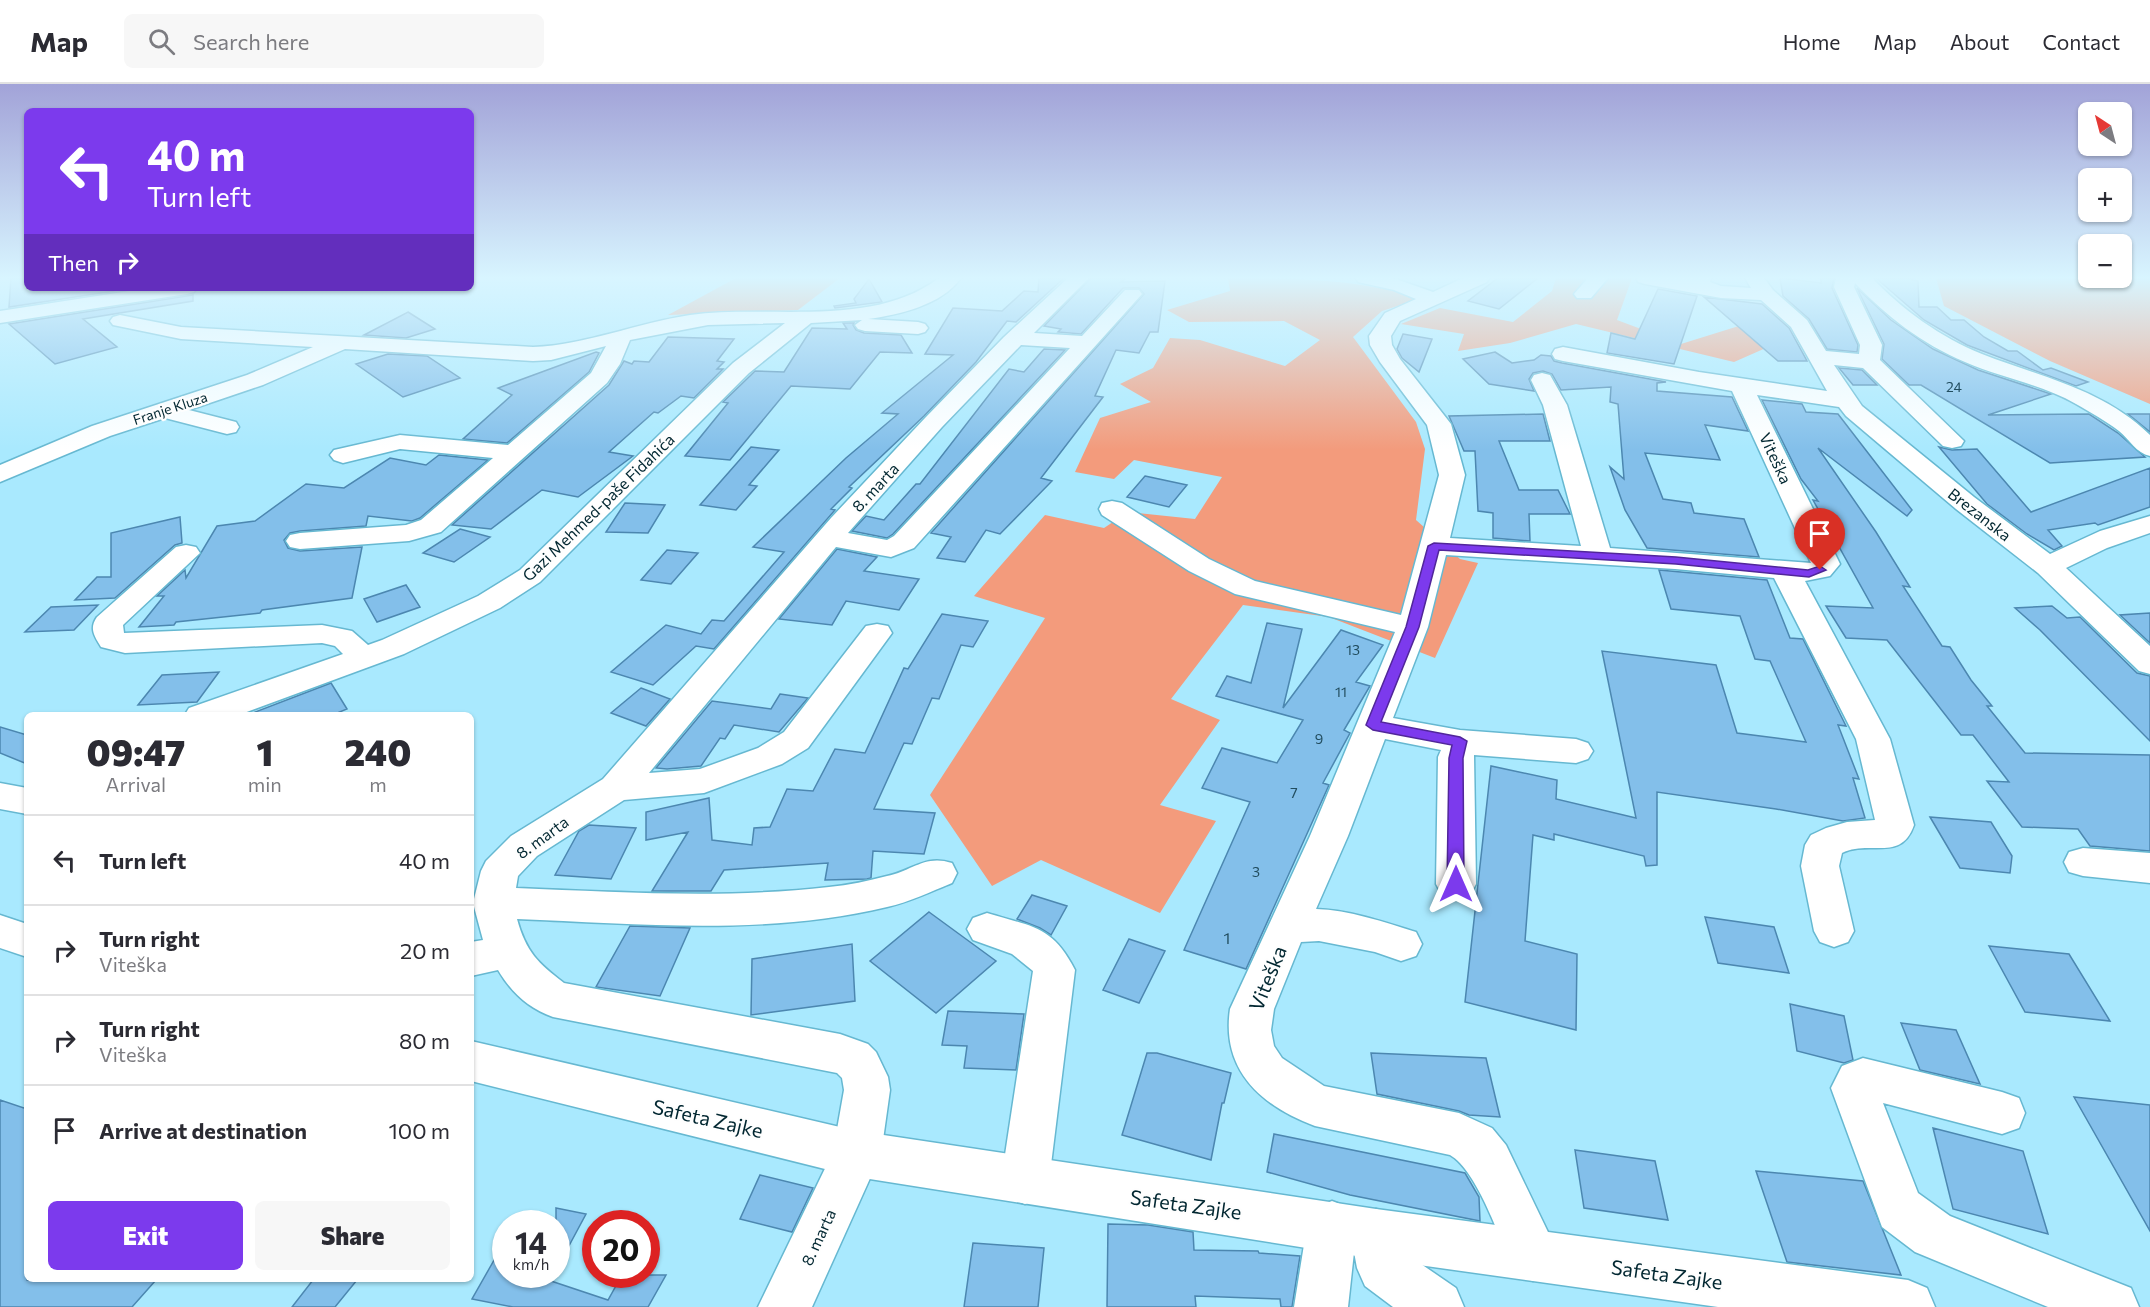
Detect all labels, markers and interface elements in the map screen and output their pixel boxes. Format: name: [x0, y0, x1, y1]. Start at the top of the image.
search box: [124, 14, 544, 68]
text: Map: [30, 24, 88, 58]
icon: search: [145, 25, 178, 58]
text: Search here: [193, 28, 309, 55]
text: Home: [1783, 29, 1840, 54]
text: Map: [1873, 29, 1917, 54]
text: About: [1950, 29, 2009, 54]
text: Contact: [2042, 29, 2120, 54]
north arrow: [2078, 102, 2132, 156]
map controls: [2078, 102, 2132, 288]
text: 40 m: [147, 128, 245, 180]
icon: left: [48, 132, 126, 210]
button: +: [2078, 168, 2132, 222]
text: Turn left: [147, 180, 251, 213]
button: −: [2078, 234, 2132, 288]
icon: right: [111, 246, 144, 279]
text: Then: [48, 249, 99, 276]
house number: 24: [1946, 378, 1963, 395]
street label: Franje Kluza: [131, 388, 209, 428]
street label: Gazi Mehmed-paše Fidahića: [518, 429, 678, 585]
street label: Viteška: [1756, 429, 1796, 487]
street label: 8. marta: [848, 459, 902, 515]
street label: Brezanska: [1945, 484, 2015, 544]
pin: [1794, 508, 1845, 570]
icon: arrive: [1803, 517, 1836, 550]
house number: 13: [1346, 641, 1360, 658]
house number: 11: [1335, 683, 1347, 700]
text: 09:47: [87, 729, 185, 773]
text: 1: [256, 729, 273, 773]
text: 240: [344, 729, 411, 773]
house number: 9: [1315, 730, 1323, 747]
text: Arrival: [106, 772, 166, 796]
text: min: [248, 772, 282, 796]
text: m: [369, 772, 387, 796]
house number: 7: [1290, 784, 1298, 801]
street label: 8. marta: [512, 812, 572, 862]
icon: left: [48, 844, 81, 877]
text: Turn left: [99, 847, 186, 874]
text: 40 m: [399, 847, 450, 874]
position arrow: [1424, 852, 1488, 916]
house number: 3: [1252, 863, 1260, 880]
text: Turn right: [99, 925, 200, 952]
house number: 1: [1224, 928, 1230, 947]
icon: right: [48, 934, 81, 967]
text: 20 m: [400, 937, 450, 964]
street label: Viteška: [1243, 942, 1291, 1014]
text: Viteška: [99, 952, 167, 976]
text: Turn right: [99, 1015, 200, 1042]
icon: right: [48, 1024, 81, 1057]
text: 80 m: [399, 1027, 450, 1054]
text: Viteška: [99, 1042, 167, 1066]
street label: Safeta Zajke: [651, 1094, 765, 1142]
icon: arrive: [48, 1114, 81, 1147]
text: Arrive at destination: [99, 1117, 307, 1144]
text: 100 m: [388, 1117, 450, 1144]
street label: Safeta Zajke: [1129, 1184, 1243, 1224]
button: Exit: [48, 1201, 243, 1270]
button: Share: [255, 1201, 450, 1270]
street label: 8. marta: [797, 1206, 839, 1268]
speed limit sign: 20: [582, 1210, 660, 1288]
text: 14: [515, 1223, 547, 1260]
street label: Safeta Zajke: [1610, 1254, 1724, 1294]
text: km/h: [513, 1255, 549, 1273]

